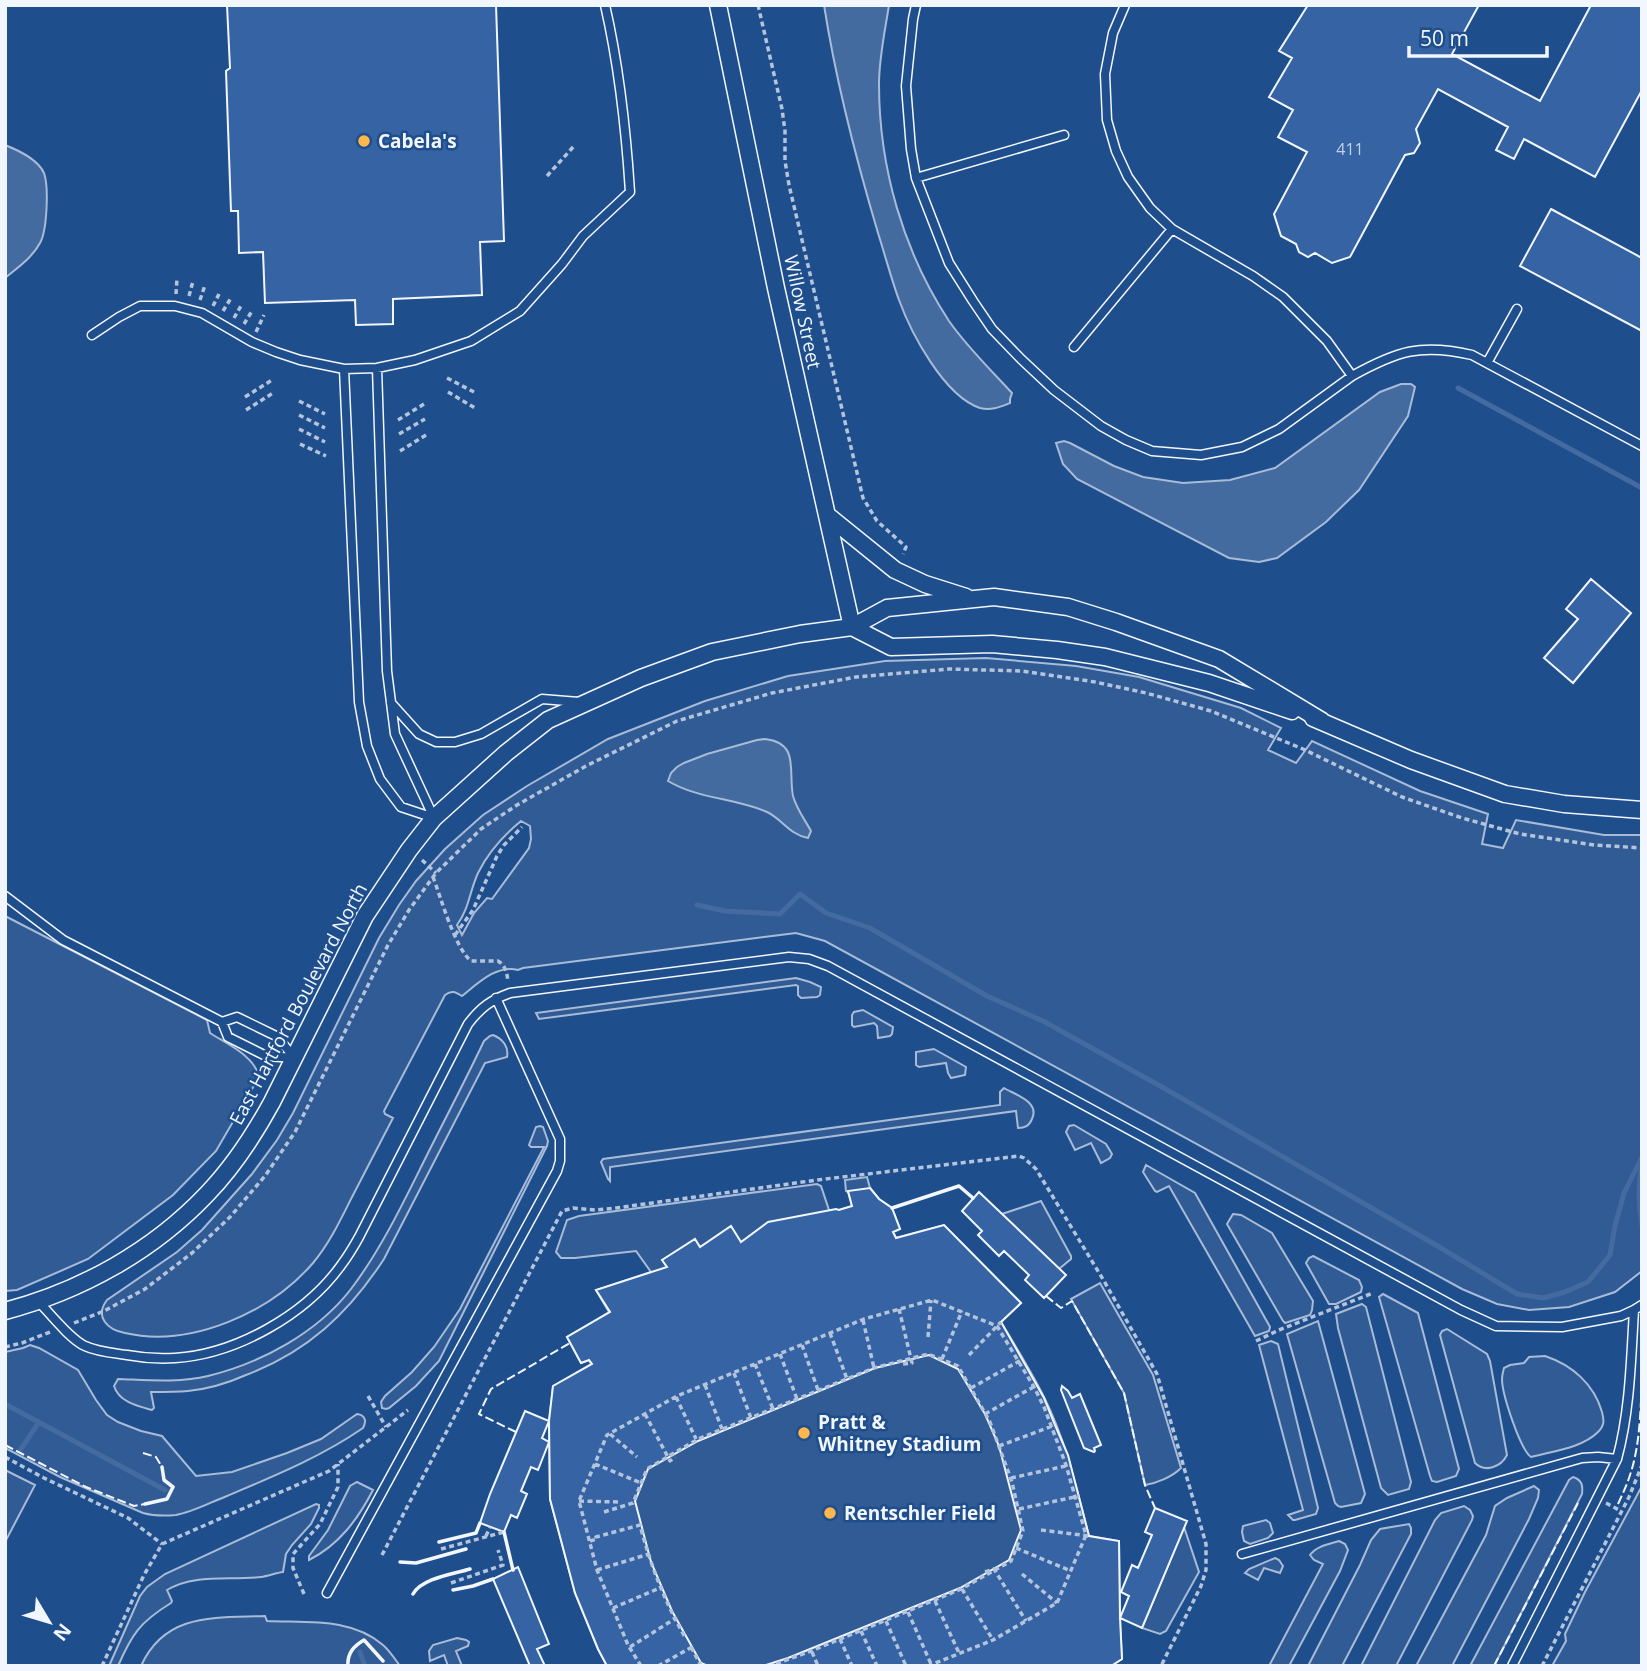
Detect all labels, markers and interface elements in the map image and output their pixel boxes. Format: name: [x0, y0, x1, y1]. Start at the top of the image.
scale bar: [1409, 14, 1547, 58]
text: 50 m: [1420, 24, 1469, 52]
place label: Cabela's: [378, 128, 457, 154]
marker: Cabela's: [356, 133, 372, 149]
house number: 411: [1336, 138, 1364, 160]
street label: Willow Street: [778, 253, 828, 372]
street label: East Hartford Boulevard North: [223, 879, 373, 1129]
place label: Pratt & Whitney Stadium: [818, 1409, 982, 1457]
marker: Pratt & Whitney Stadium: [796, 1425, 812, 1441]
place label: Rentschler Field: [844, 1500, 996, 1526]
marker: Rentschler Field: [822, 1505, 838, 1521]
north arrow: [14, 1587, 84, 1657]
text: N: [47, 1618, 77, 1647]

